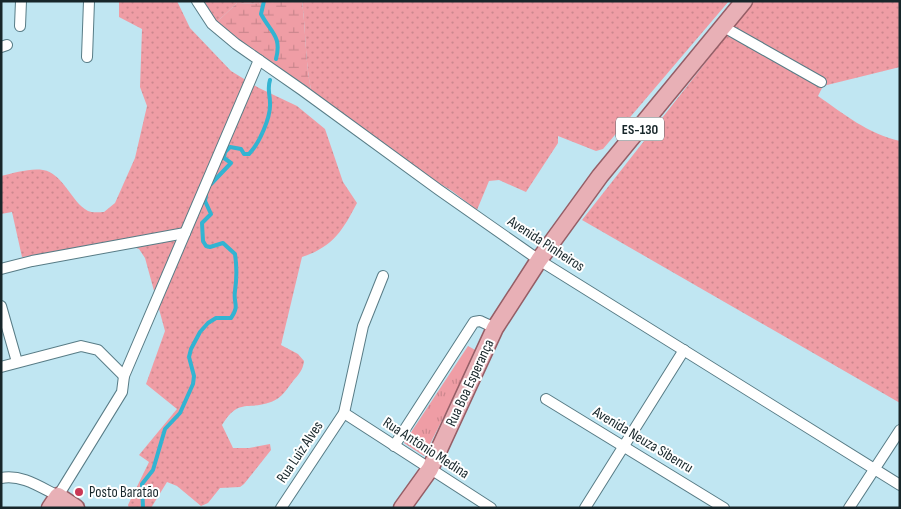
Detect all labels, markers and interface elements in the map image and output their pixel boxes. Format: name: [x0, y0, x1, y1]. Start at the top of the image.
road number: ES-130: [616, 118, 664, 140]
street label: Avenida Pinheiros: [503, 212, 588, 276]
street label: Rua Boa Esperança: [442, 336, 499, 430]
street label: Avenida Neuza Sibenru: [589, 402, 697, 477]
street label: Rua Antônio Medina: [379, 413, 473, 483]
street label: Rua Luiz Alves: [272, 418, 328, 486]
place label: Posto Baratão: [89, 483, 159, 502]
marker: Posto Baratão: [73, 486, 85, 498]

